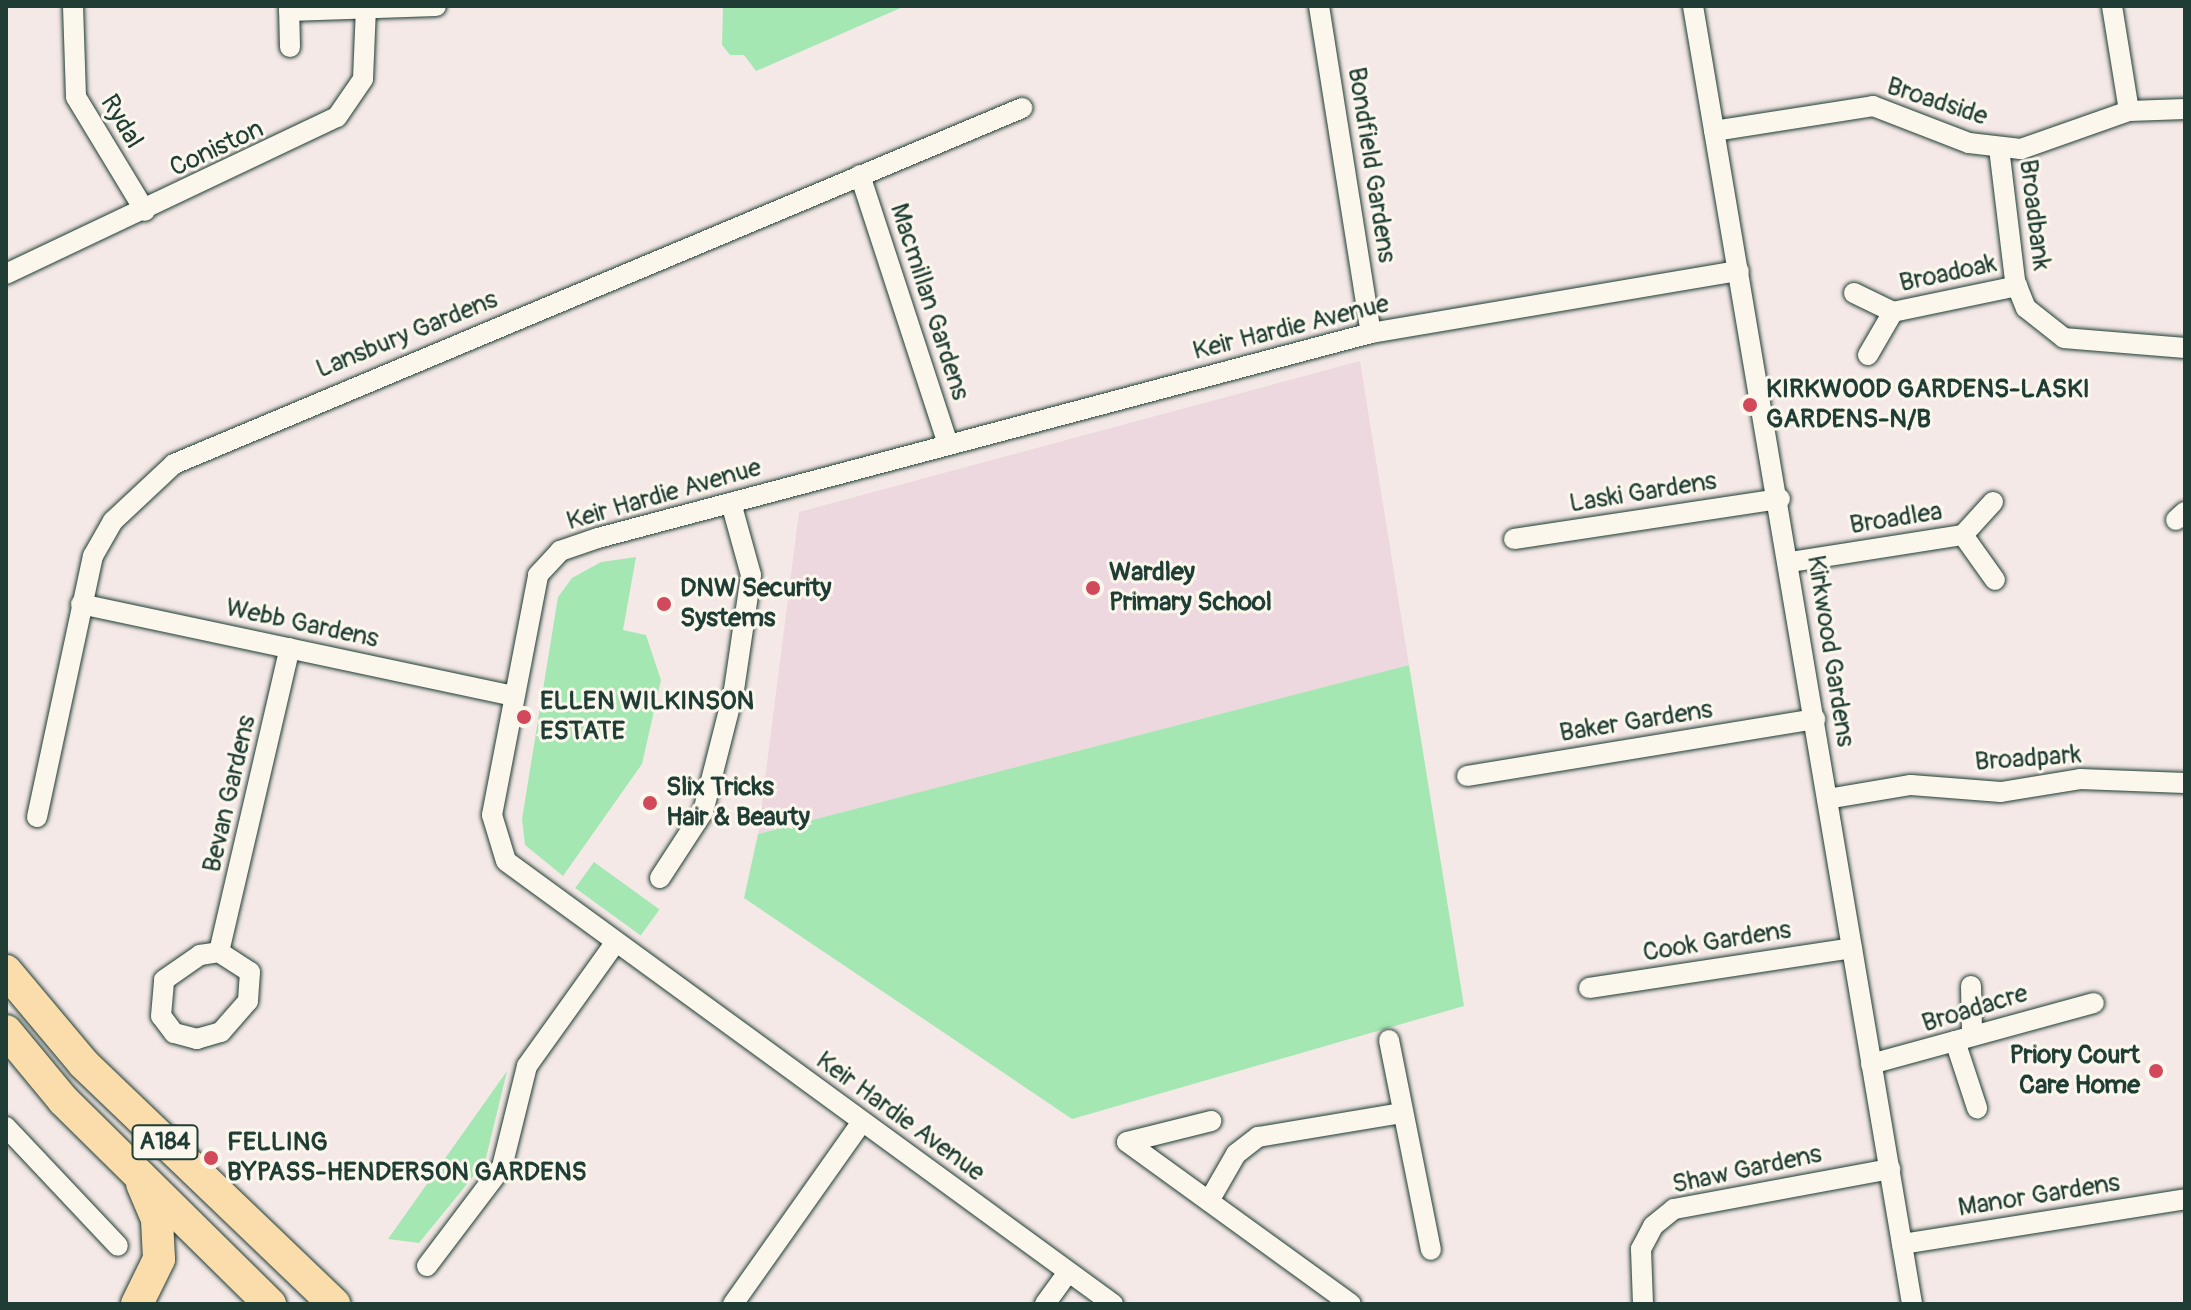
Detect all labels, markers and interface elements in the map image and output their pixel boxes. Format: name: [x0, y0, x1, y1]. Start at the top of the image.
street label: Bondfield Gardens: [1340, 65, 1402, 265]
street label: Broadside: [1883, 71, 1991, 133]
street label: Rydal: [93, 89, 149, 155]
street label: Coniston: [165, 114, 269, 184]
street label: Broadbank: [2012, 158, 2056, 272]
street label: Macmillan Gardens: [882, 200, 976, 404]
street label: Broadoak: [1897, 248, 1999, 300]
street label: Lansbury Gardens: [312, 284, 502, 386]
street label: Keir Hardie Avenue: [1190, 289, 1392, 367]
place label: KIRKWOOD GARDENS-LASKI GARDENS-N/B: [1766, 374, 2090, 436]
marker: KIRKWOOD GARDENS-LASKI GARDENS-N/B: [1741, 396, 1759, 414]
street label: Keir Hardie Avenue: [563, 452, 765, 538]
street label: Laski Gardens: [1567, 466, 1719, 520]
street label: Broadlea: [1847, 496, 1945, 542]
street label: Kirkwood Gardens: [1799, 553, 1861, 749]
place label: Wardley Primary School: [1109, 557, 1272, 618]
place label: DNW Security Systems: [680, 573, 831, 634]
marker: Wardley Primary School: [1084, 579, 1102, 597]
street label: Webb Gardens: [223, 593, 381, 655]
marker: DNW Security Systems: [655, 595, 673, 613]
place label: ELLEN WILKINSON ESTATE: [540, 686, 754, 748]
street label: Baker Gardens: [1557, 695, 1715, 749]
marker: ELLEN WILKINSON ESTATE: [515, 708, 533, 726]
street label: Bevan Gardens: [197, 712, 263, 876]
street label: Broadpark: [1974, 740, 2082, 778]
place label: Slix Tricks Hair & Beauty: [666, 772, 810, 834]
marker: Slix Tricks Hair & Beauty: [641, 794, 659, 812]
street label: Cook Gardens: [1641, 915, 1793, 969]
street label: Broadacre: [1918, 978, 2032, 1040]
place label: Priory Court Care Home: [2009, 1040, 2140, 1102]
street label: Keir Hardie Avenue: [809, 1045, 991, 1189]
marker: Priory Court Care Home: [2147, 1062, 2165, 1080]
road number: A184: [131, 1122, 199, 1162]
place label: FELLING BYPASS-HENDERSON GARDENS: [227, 1127, 587, 1188]
street label: Shaw Gardens: [1669, 1139, 1825, 1201]
marker: FELLING BYPASS-HENDERSON GARDENS: [202, 1149, 220, 1167]
street label: Manor Gardens: [1956, 1168, 2122, 1224]

